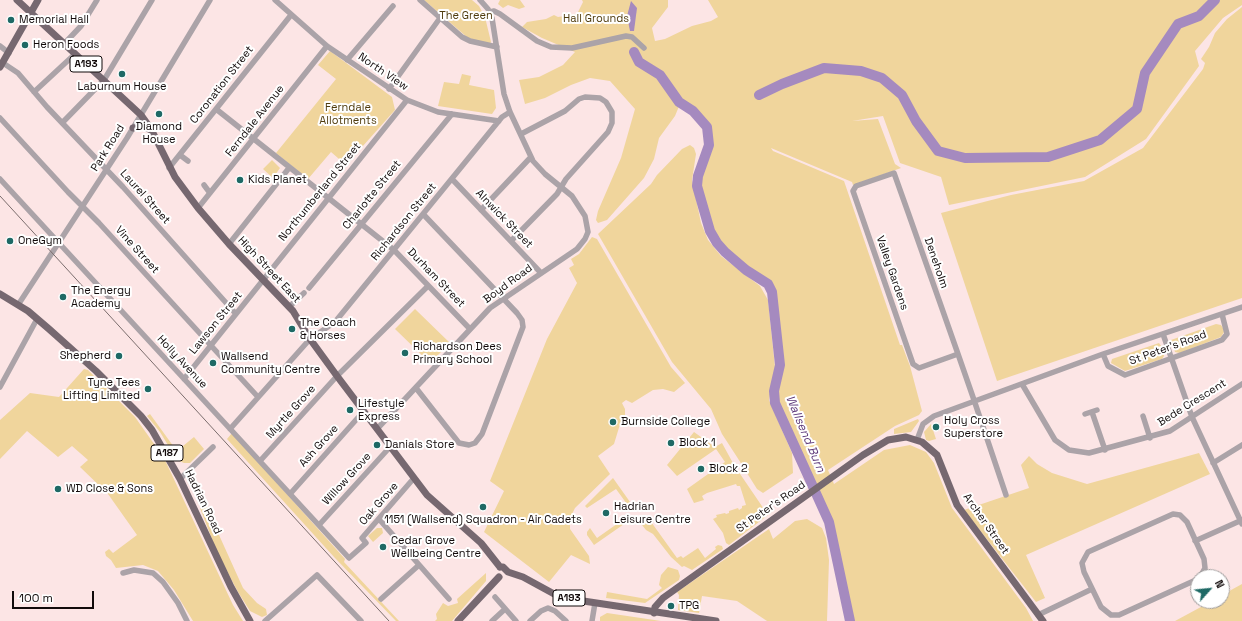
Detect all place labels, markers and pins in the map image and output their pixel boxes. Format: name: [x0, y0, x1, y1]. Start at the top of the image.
place label: Memorial Hall: [19, 13, 89, 27]
marker: Memorial Hall: [6, 15, 16, 25]
place label: Heron Foods: [33, 38, 99, 52]
marker: Heron Foods: [20, 40, 30, 50]
marker: Laburnum House: [117, 69, 127, 79]
place label: Laburnum House: [77, 80, 167, 94]
marker: Diamond House: [154, 109, 164, 119]
place label: Diamond House: [136, 120, 182, 146]
place label: Kids Planet: [248, 173, 307, 187]
marker: Kids Planet: [235, 175, 245, 185]
place label: OneGym: [18, 234, 62, 248]
marker: OneGym: [5, 236, 15, 246]
place label: The Energy Academy: [71, 284, 131, 310]
marker: The Energy Academy: [58, 292, 68, 302]
place label: The Coach & Horses: [300, 316, 356, 342]
marker: The Coach & Horses: [287, 324, 297, 334]
place label: Richardson Dees Primary School: [413, 340, 502, 366]
marker: Richardson Dees Primary School: [400, 348, 410, 358]
place label: Shepherd: [60, 349, 111, 363]
place label: Wallsend Community Centre: [221, 350, 320, 376]
marker: Shepherd: [114, 351, 124, 361]
marker: Wallsend Community Centre: [208, 358, 218, 368]
place label: Tyne Tees Lifting Limited: [63, 376, 140, 402]
marker: Tyne Tees Lifting Limited: [143, 384, 153, 394]
place label: Lifestyle Express: [358, 397, 404, 423]
marker: Lifestyle Express: [345, 405, 355, 415]
place label: Holy Cross Superstore: [944, 414, 1003, 440]
place label: Burnside College: [621, 415, 710, 429]
marker: Burnside College: [608, 417, 618, 427]
marker: Holy Cross Superstore: [931, 422, 941, 432]
place label: Block 1: [679, 436, 716, 450]
place label: Danials Store: [385, 438, 455, 452]
marker: Block 1: [666, 438, 676, 448]
marker: Danials Store: [372, 440, 382, 450]
place label: Block 2: [709, 462, 748, 476]
marker: Block 2: [696, 464, 706, 474]
place label: WD Close & Sons: [66, 482, 153, 496]
marker: WD Close & Sons: [53, 484, 63, 494]
place label: Hadrian Leisure Centre: [614, 500, 691, 526]
marker: 1151 (Wallsend) Squadron - Air Cadets: [478, 502, 488, 512]
marker: Hadrian Leisure Centre: [601, 508, 611, 518]
place label: 1151 (Wallsend) Squadron - Air Cadets: [384, 513, 582, 527]
place label: Cedar Grove Wellbeing Centre: [391, 534, 481, 560]
marker: Cedar Grove Wellbeing Centre: [378, 542, 388, 552]
place label: TPG: [679, 599, 699, 613]
marker: TPG: [666, 601, 676, 611]

